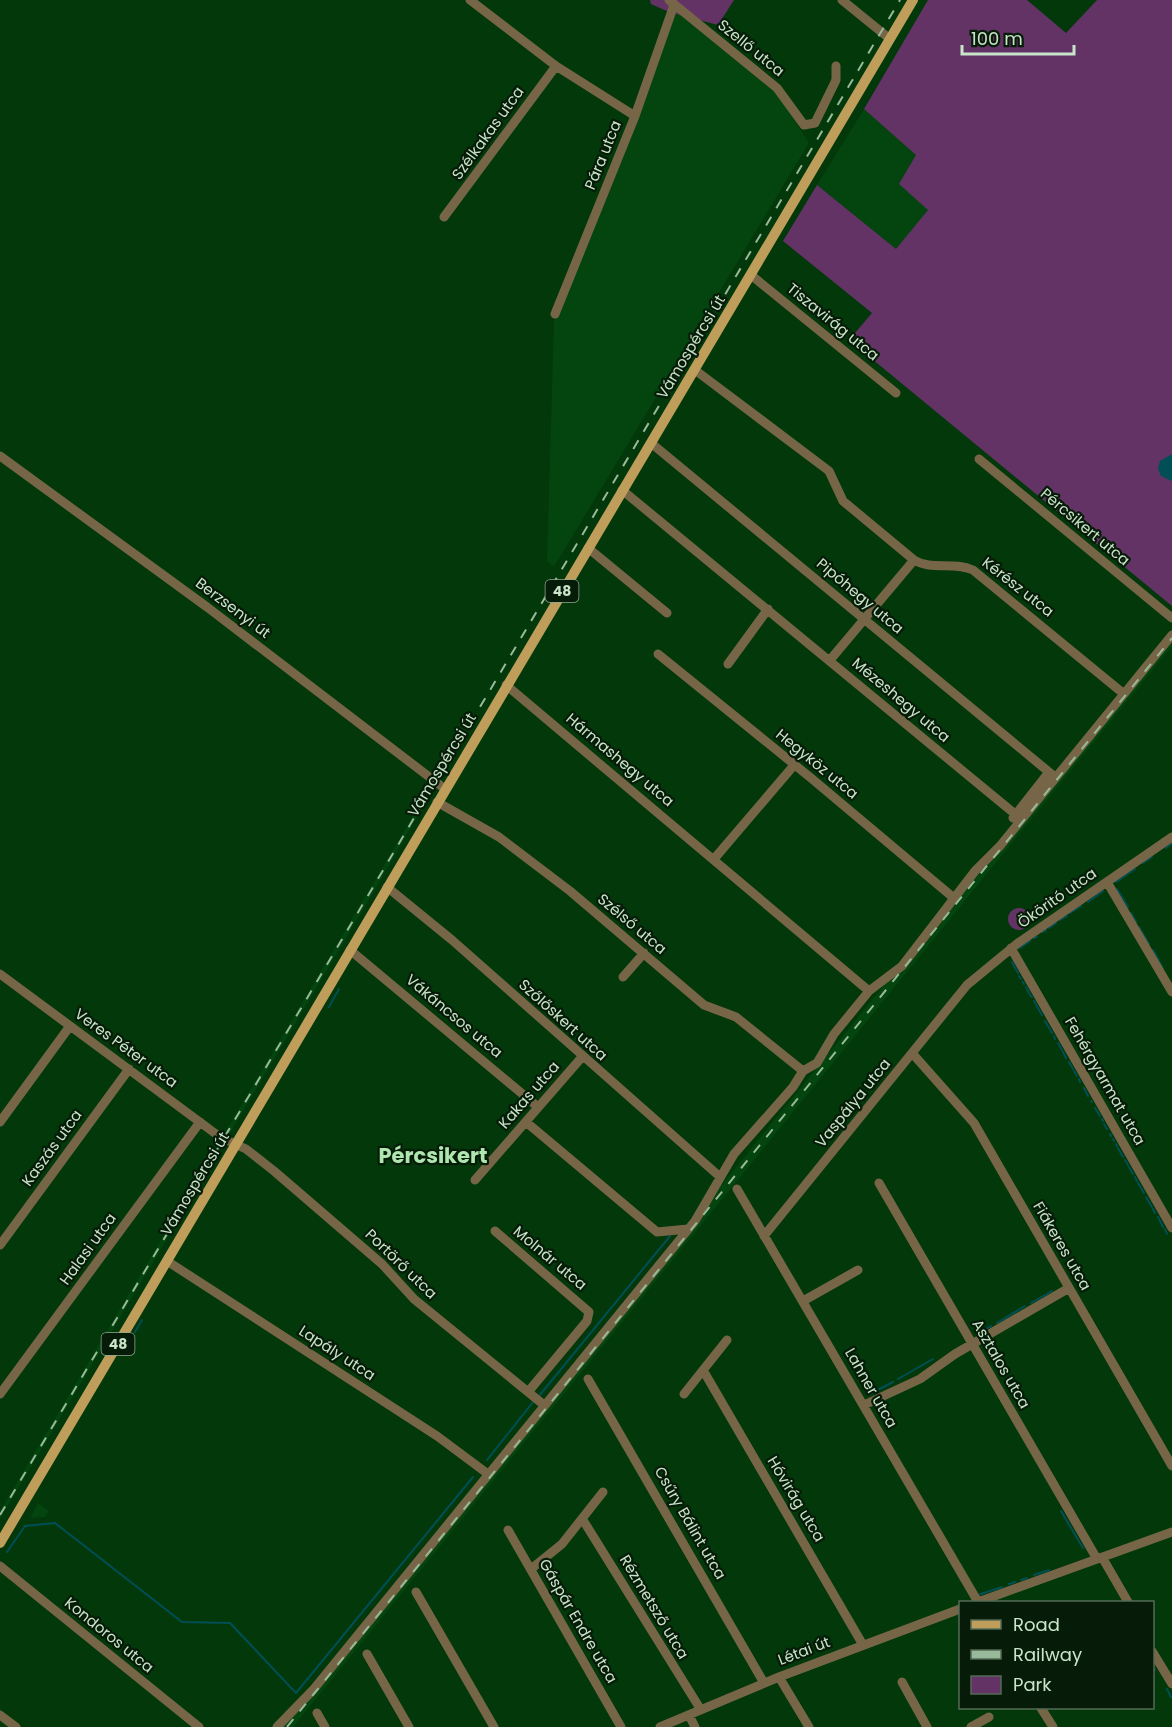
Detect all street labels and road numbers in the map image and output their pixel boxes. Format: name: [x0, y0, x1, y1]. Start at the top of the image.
street label: Szellő utca: [714, 14, 789, 81]
street label: Szélkakas utca: [447, 82, 529, 184]
street label: Pára utca: [579, 117, 626, 193]
street label: Tiszavirág utca: [783, 278, 884, 365]
street label: Vámospércsi út: [651, 291, 730, 403]
street label: Pércsikert utca: [1036, 483, 1134, 570]
street label: Kérész utca: [978, 552, 1059, 621]
street label: Pipóhegy utca: [812, 553, 908, 638]
street label: Berzsenyi út: [191, 572, 275, 643]
road number: 48: [546, 580, 578, 602]
street label: Mézeshegy utca: [848, 652, 955, 747]
street label: Hármashegy utca: [562, 708, 679, 811]
street label: Vámospércsi út: [402, 709, 481, 821]
street label: Hegyköz utca: [772, 724, 863, 803]
street label: Ököritó utca: [1013, 863, 1100, 933]
street label: Szélső utca: [593, 888, 671, 959]
street label: Vákáncsos utca: [401, 969, 507, 1062]
street label: Szőlőskert utca: [514, 974, 612, 1065]
street label: Veres Péter utca: [70, 1003, 182, 1092]
street label: Fehérgyarmat utca: [1060, 1013, 1151, 1149]
street label: Vaspálya utca: [810, 1054, 895, 1152]
street label: Kakas utca: [493, 1056, 564, 1133]
street label: Kaszás utca: [17, 1105, 87, 1190]
street label: Vámospércsi út: [155, 1128, 234, 1240]
street label: Fiákeres utca: [1028, 1197, 1096, 1294]
street label: Halasi utca: [54, 1208, 121, 1289]
street label: Molnár utca: [509, 1221, 591, 1295]
street label: Portörő utca: [361, 1224, 442, 1303]
street label: Asztalos utca: [967, 1315, 1035, 1412]
street label: Lapály utca: [295, 1320, 380, 1385]
road number: 48: [102, 1333, 134, 1355]
street label: Lahner utca: [840, 1344, 903, 1432]
street label: Hóvirág utca: [763, 1452, 830, 1545]
street label: Csűry Bálint utca: [650, 1462, 731, 1583]
street label: Rézmetsző utca: [615, 1551, 694, 1663]
street label: Gáspár Endre utca: [534, 1555, 623, 1687]
street label: Kondoros utca: [60, 1592, 158, 1677]
street label: Létai út: [775, 1631, 833, 1670]

